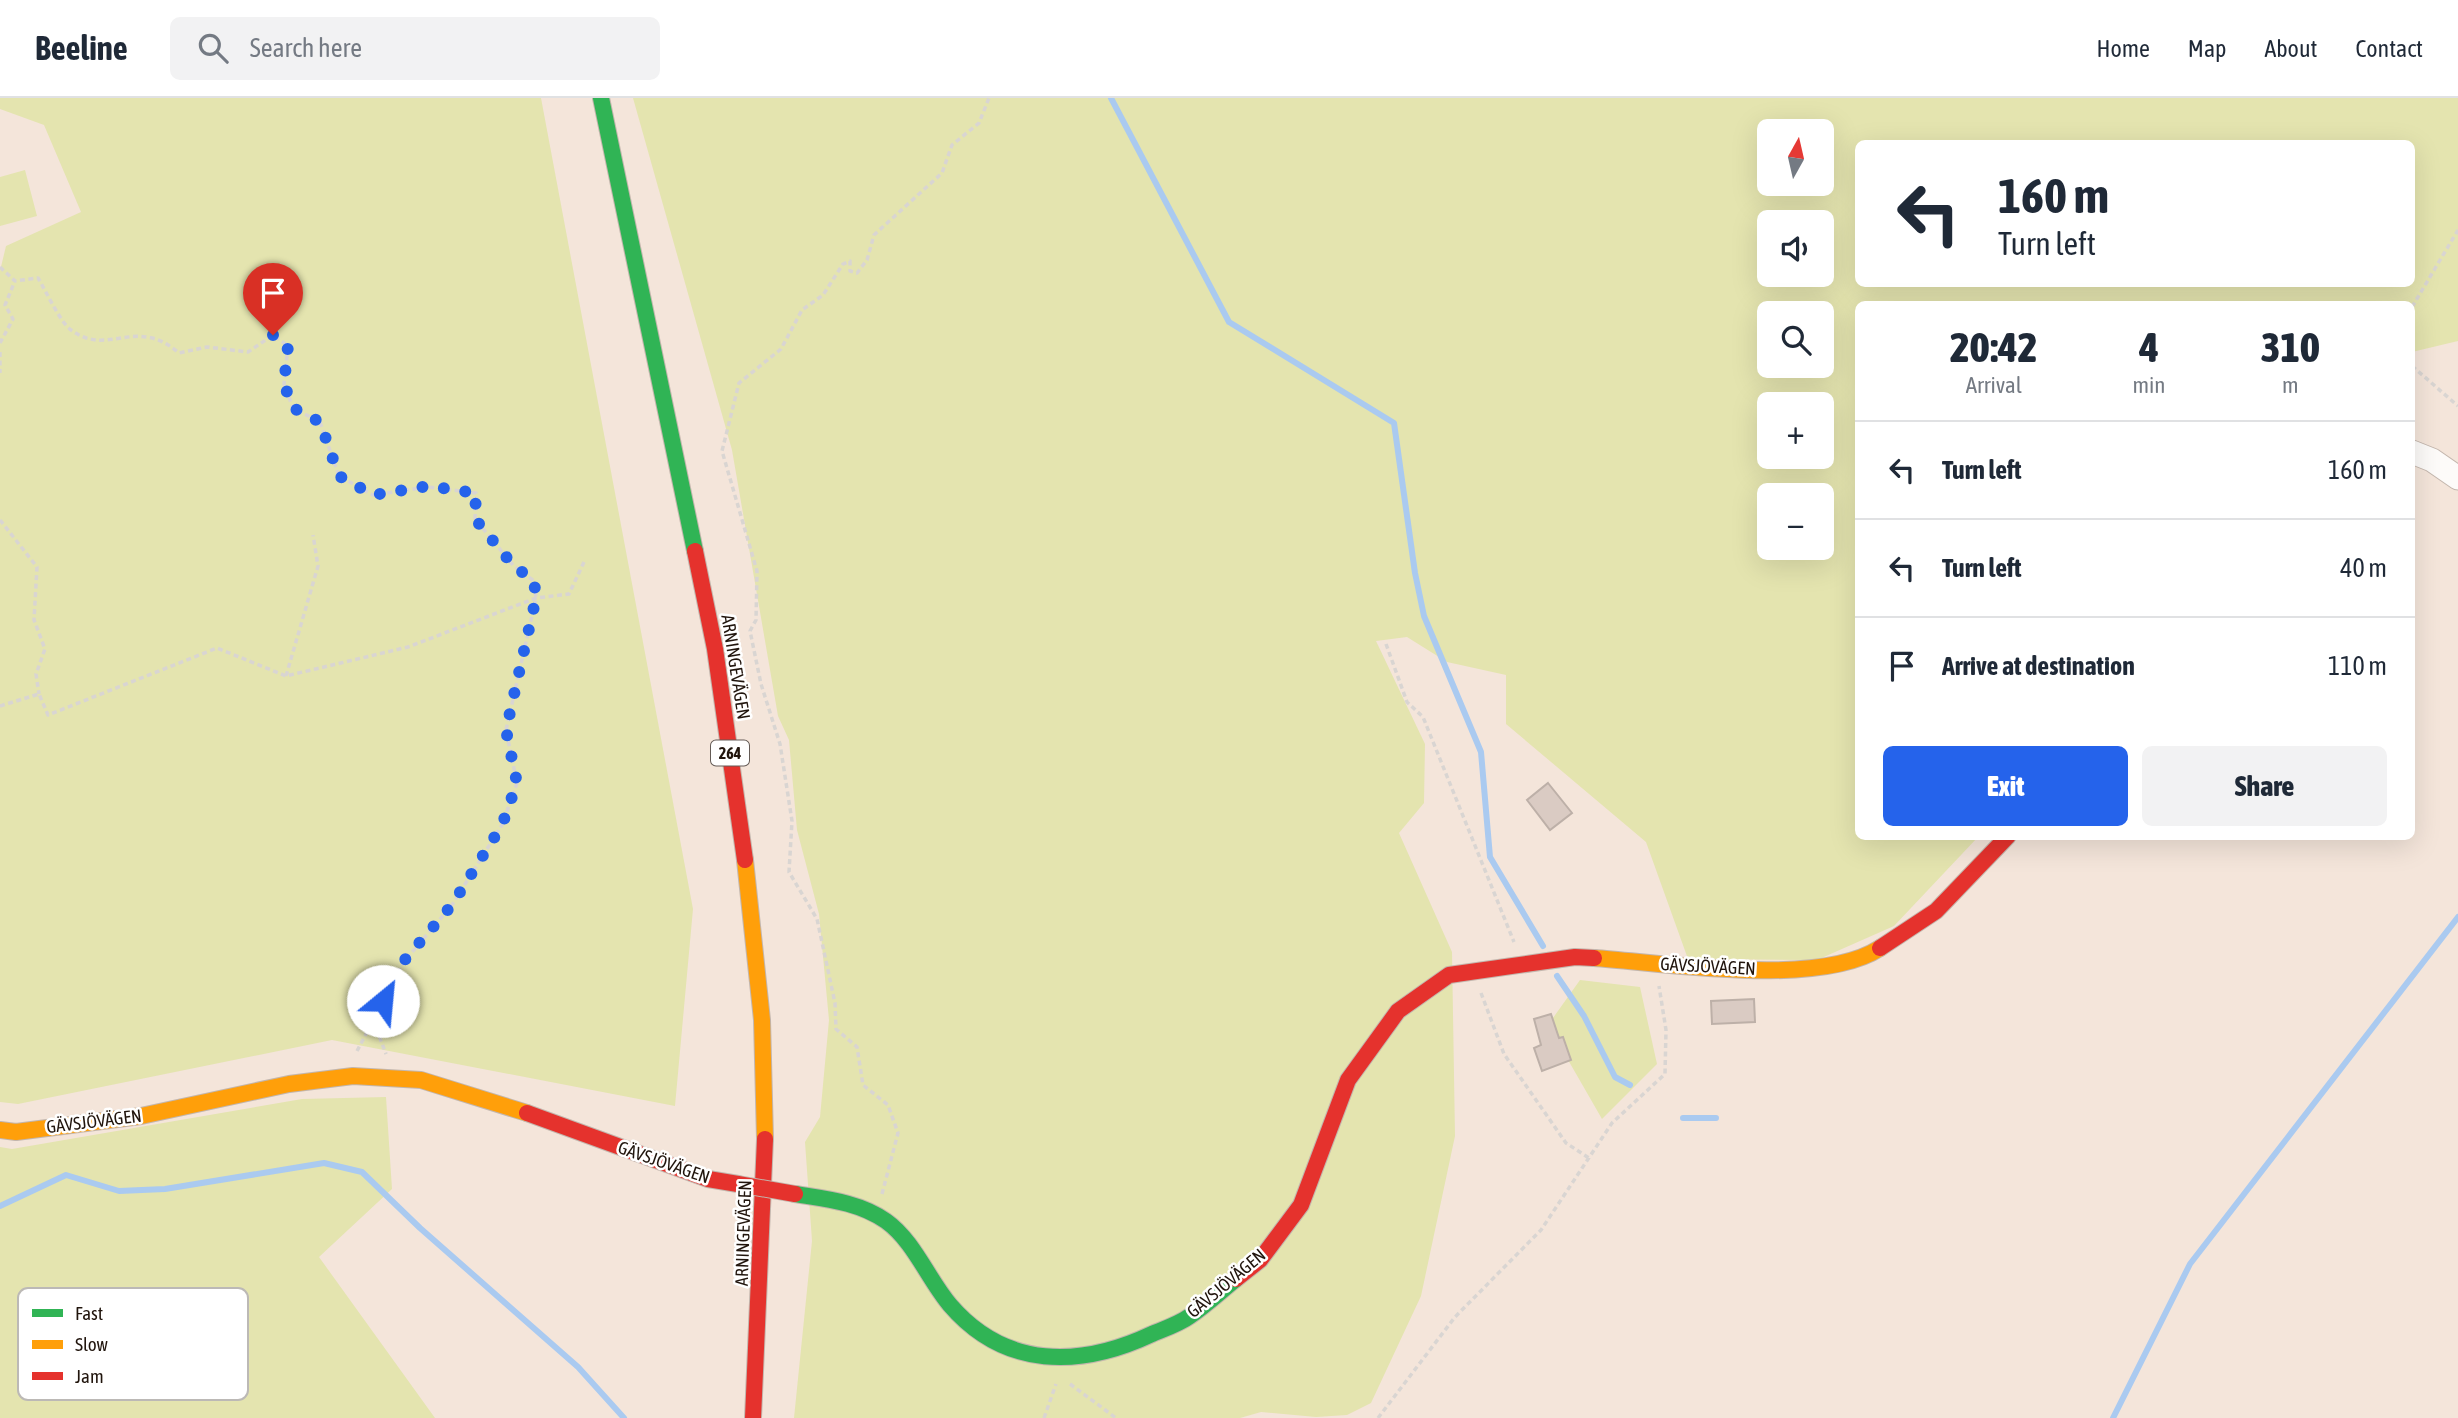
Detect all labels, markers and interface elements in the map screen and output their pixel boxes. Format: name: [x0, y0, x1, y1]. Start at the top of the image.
search box: [170, 17, 660, 80]
text: Beeline: [35, 29, 128, 67]
icon: search: [194, 29, 232, 67]
text: Search here: [250, 33, 362, 63]
text: Home: [2096, 35, 2150, 62]
text: Map: [2188, 35, 2226, 62]
text: About: [2264, 35, 2317, 62]
text: Contact: [2355, 35, 2423, 62]
north arrow: [1757, 119, 1834, 196]
map controls: [1757, 119, 1834, 560]
text: 160 m: [1998, 167, 2109, 223]
icon: left: [1883, 168, 1974, 259]
button: sound: [1757, 210, 1834, 287]
text: Turn left: [1998, 225, 2096, 262]
pin: [243, 263, 303, 335]
icon: arrive: [254, 274, 292, 312]
button: search: [1757, 301, 1834, 378]
text: 20:42: [1950, 323, 2037, 371]
text: 4: [2139, 323, 2159, 371]
text: 310: [2261, 323, 2320, 371]
text: Arrival: [1966, 372, 2022, 398]
text: min: [2133, 372, 2166, 398]
text: m: [2282, 372, 2299, 398]
button: +: [1757, 392, 1834, 469]
icon: left: [1883, 451, 1921, 489]
text: Turn left: [1942, 455, 2022, 485]
text: 160 m: [2328, 455, 2387, 485]
button: −: [1757, 483, 1834, 560]
icon: left: [1883, 549, 1921, 587]
text: Turn left: [1942, 553, 2022, 583]
text: 40 m: [2340, 553, 2387, 583]
street label: ARNINGEVÄGEN: [717, 613, 755, 721]
icon: arrive: [1883, 647, 1921, 685]
text: Arrive at destination: [1942, 651, 2135, 681]
text: 110 m: [2328, 651, 2387, 681]
road number: 264: [711, 740, 749, 766]
button: Exit: [1883, 746, 2128, 826]
button: Share: [2142, 746, 2387, 826]
street label: GÄVSJÖVÄGEN: [1660, 953, 1756, 979]
position arrow: [346, 964, 420, 1038]
street label: GÄVSJÖVÄGEN: [45, 1105, 143, 1137]
street label: GÄVSJÖVÄGEN: [615, 1137, 713, 1187]
street label: ARNINGEVÄGEN: [731, 1180, 755, 1286]
street label: GÄVSJÖVÄGEN: [1183, 1244, 1269, 1322]
legend: [18, 1288, 248, 1400]
text: Fast: [75, 1302, 103, 1324]
text: Slow: [75, 1333, 109, 1355]
text: Jam: [75, 1365, 104, 1387]

